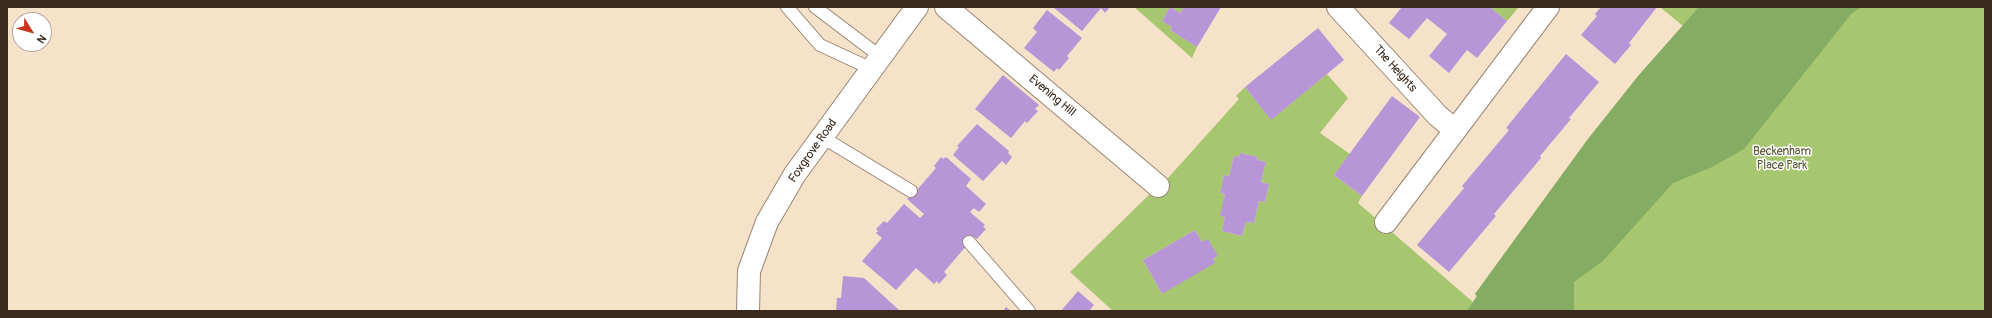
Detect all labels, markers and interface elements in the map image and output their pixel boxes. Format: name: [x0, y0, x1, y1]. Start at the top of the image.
north arrow: [12, 12, 52, 52]
text: N: [34, 32, 49, 46]
street label: The Heights: [1370, 43, 1420, 95]
street label: Evening Hill: [1026, 72, 1078, 120]
street label: Foxgrove Road: [786, 116, 840, 186]
park label: Beckenham Place Park: [1753, 145, 1811, 173]

